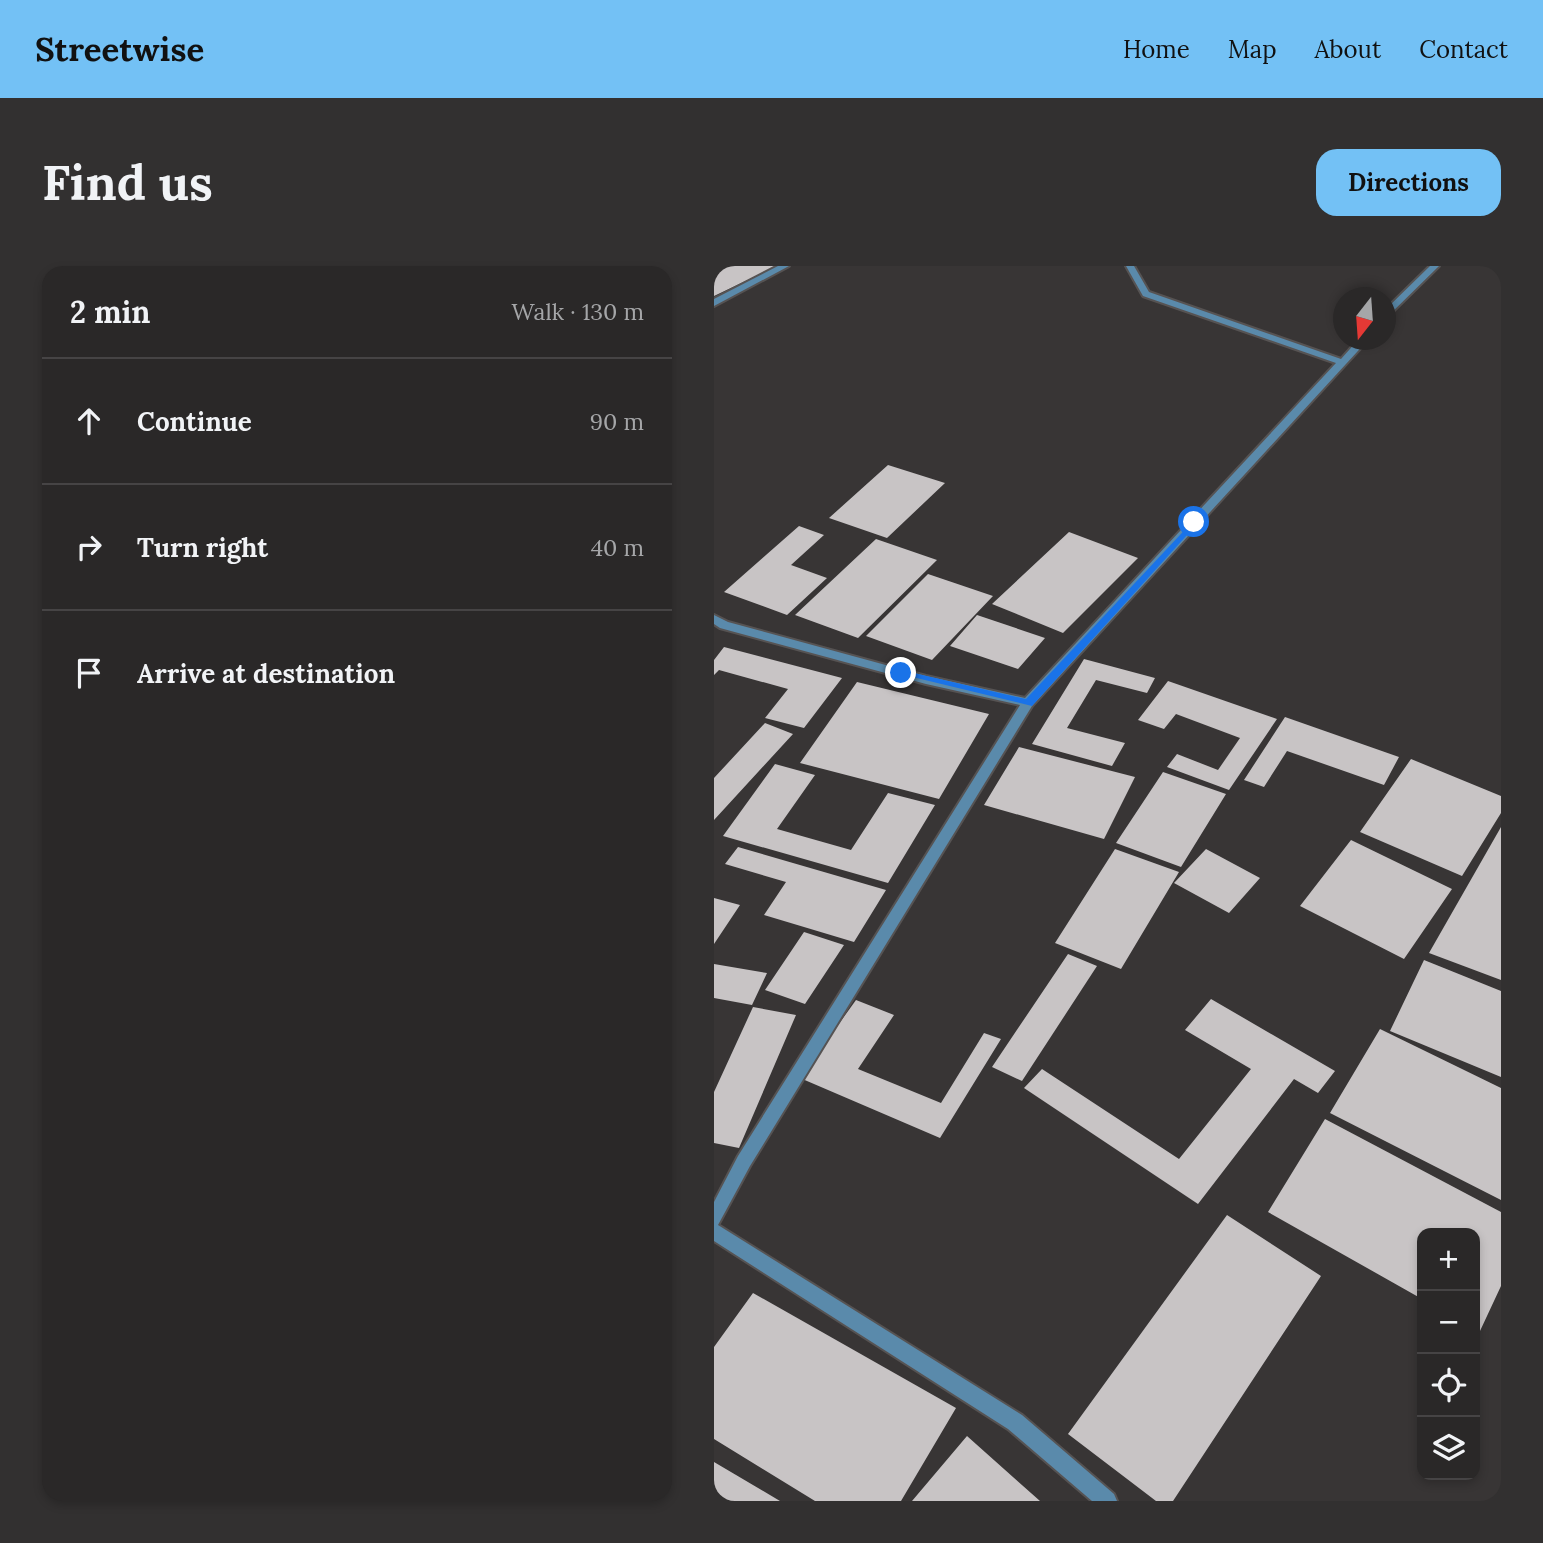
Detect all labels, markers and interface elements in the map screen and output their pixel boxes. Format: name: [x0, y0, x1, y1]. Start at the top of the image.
text: Streetwise: [35, 28, 204, 70]
text: Home: [1123, 34, 1190, 65]
text: Map: [1228, 34, 1277, 65]
text: About: [1315, 34, 1381, 65]
text: Contact: [1419, 34, 1508, 65]
button: Directions: [1316, 149, 1501, 216]
text: Find us: [42, 151, 213, 213]
north arrow: [1333, 287, 1396, 350]
text: 2 min: [70, 293, 150, 331]
text: Walk · 130 m: [512, 297, 644, 326]
icon: ahead: [70, 402, 108, 440]
text: Continue: [137, 405, 252, 438]
text: 90 m: [590, 407, 644, 436]
route start: [1178, 506, 1209, 537]
icon: right: [70, 528, 108, 566]
text: Turn right: [137, 531, 268, 564]
text: 40 m: [591, 533, 644, 562]
icon: arrive: [70, 654, 108, 692]
text: Arrive at destination: [137, 657, 395, 690]
route end: [885, 657, 916, 688]
map controls: [1417, 1228, 1480, 1480]
button: +: [1417, 1228, 1480, 1291]
button: −: [1417, 1291, 1480, 1354]
button: locate: [1417, 1354, 1480, 1417]
button: layers: [1417, 1417, 1480, 1480]

